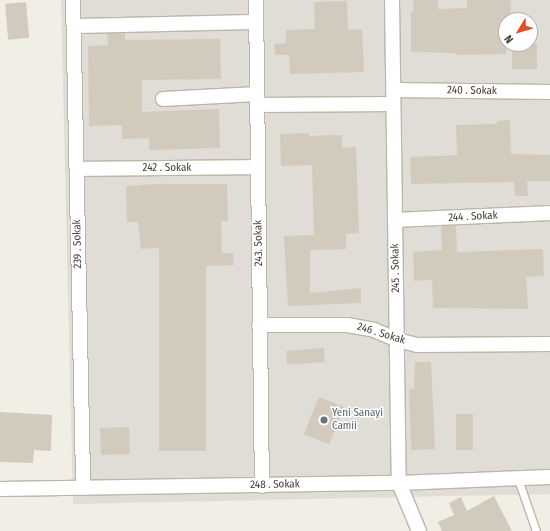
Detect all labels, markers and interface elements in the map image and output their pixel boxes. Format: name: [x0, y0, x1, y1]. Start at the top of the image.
north arrow: [498, 12, 538, 52]
text: N: [502, 32, 516, 46]
street label: 240 . Sokak: [447, 84, 497, 98]
street label: 242 . Sokak: [143, 161, 191, 175]
street label: 244 . Sokak: [448, 209, 498, 225]
street label: 239 . Sokak: [71, 219, 85, 269]
street label: 243. Sokak: [252, 220, 266, 266]
street label: 245 . Sokak: [389, 243, 403, 293]
street label: 246 . Sokak: [355, 320, 407, 348]
place label: Yeni Sanayi Camii: [332, 407, 383, 433]
marker: Yeni Sanayi Camii: [319, 415, 329, 425]
street label: 248 . Sokak: [250, 478, 300, 492]

